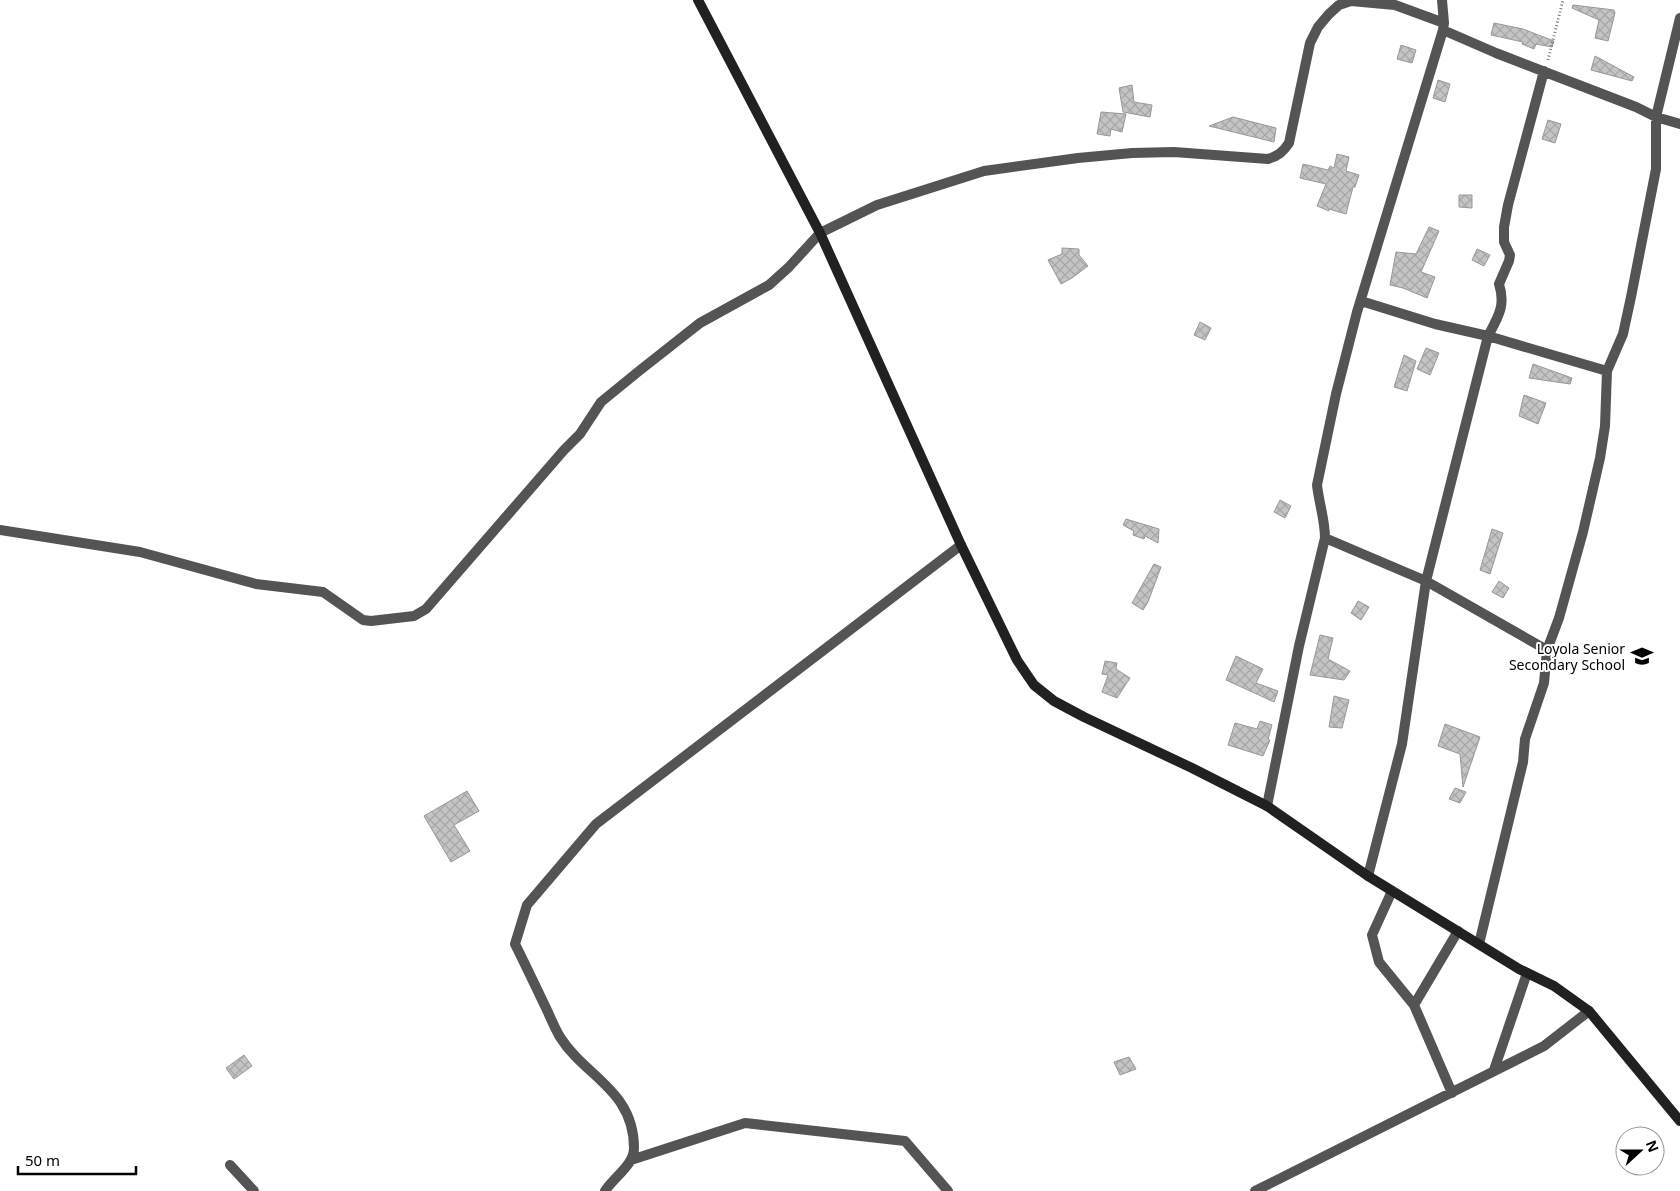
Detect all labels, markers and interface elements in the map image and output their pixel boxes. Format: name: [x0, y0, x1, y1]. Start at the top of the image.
place label: Loyola Senior Secondary School: [1509, 639, 1625, 674]
school or university icon: Loyola Senior Secondary School: [1629, 643, 1655, 669]
north arrow: [1615, 1126, 1665, 1176]
text: N: [1642, 1137, 1664, 1155]
scale bar: [18, 1144, 135, 1176]
text: 50 m: [25, 1150, 60, 1170]

